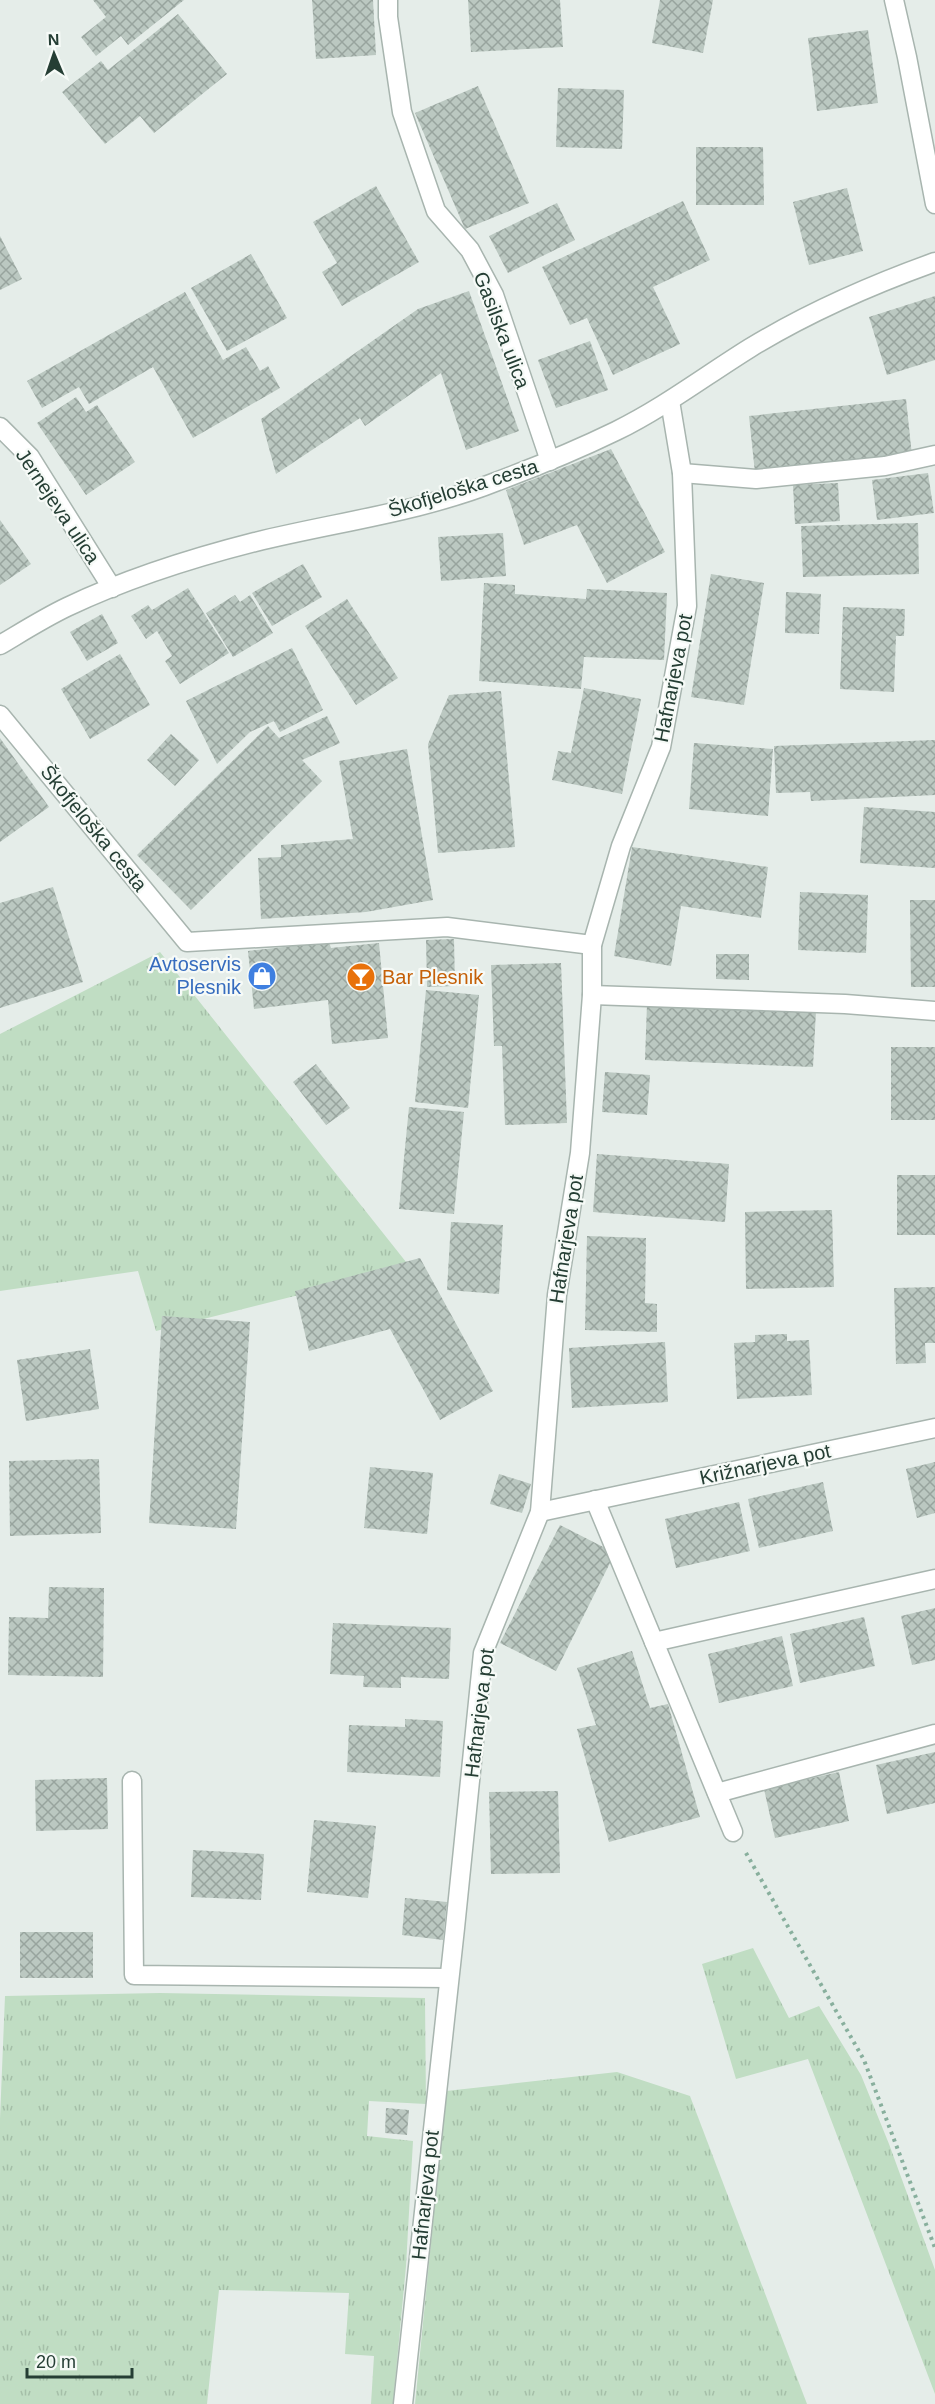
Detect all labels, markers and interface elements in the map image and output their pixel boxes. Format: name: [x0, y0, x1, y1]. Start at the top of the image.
north arrow: [24, 24, 84, 84]
text: N: [47, 31, 60, 48]
street label: Gasilska ulica: [470, 268, 535, 392]
street label: Jernejeva ulica: [12, 445, 105, 568]
street label: Škofjeloška cesta: [385, 454, 541, 521]
street label: Hafnarjeva pot: [650, 612, 696, 744]
street label: Škofjeloška cesta: [36, 761, 152, 896]
place label: Avtoservis Plesnik: [149, 953, 242, 998]
shop icon: Avtoservis Plesnik: [246, 960, 278, 992]
bar icon: Bar Plesnik: [345, 961, 377, 993]
place label: Bar Plesnik: [382, 966, 484, 988]
street label: Hafnarjeva pot: [545, 1173, 587, 1305]
street label: Križnarjeva pot: [697, 1439, 833, 1489]
street label: Hafnarjeva pot: [460, 1647, 498, 1779]
street label: Hafnarjeva pot: [407, 2129, 443, 2261]
scale bar: [27, 2341, 132, 2379]
text: 20 m: [36, 2352, 76, 2372]

